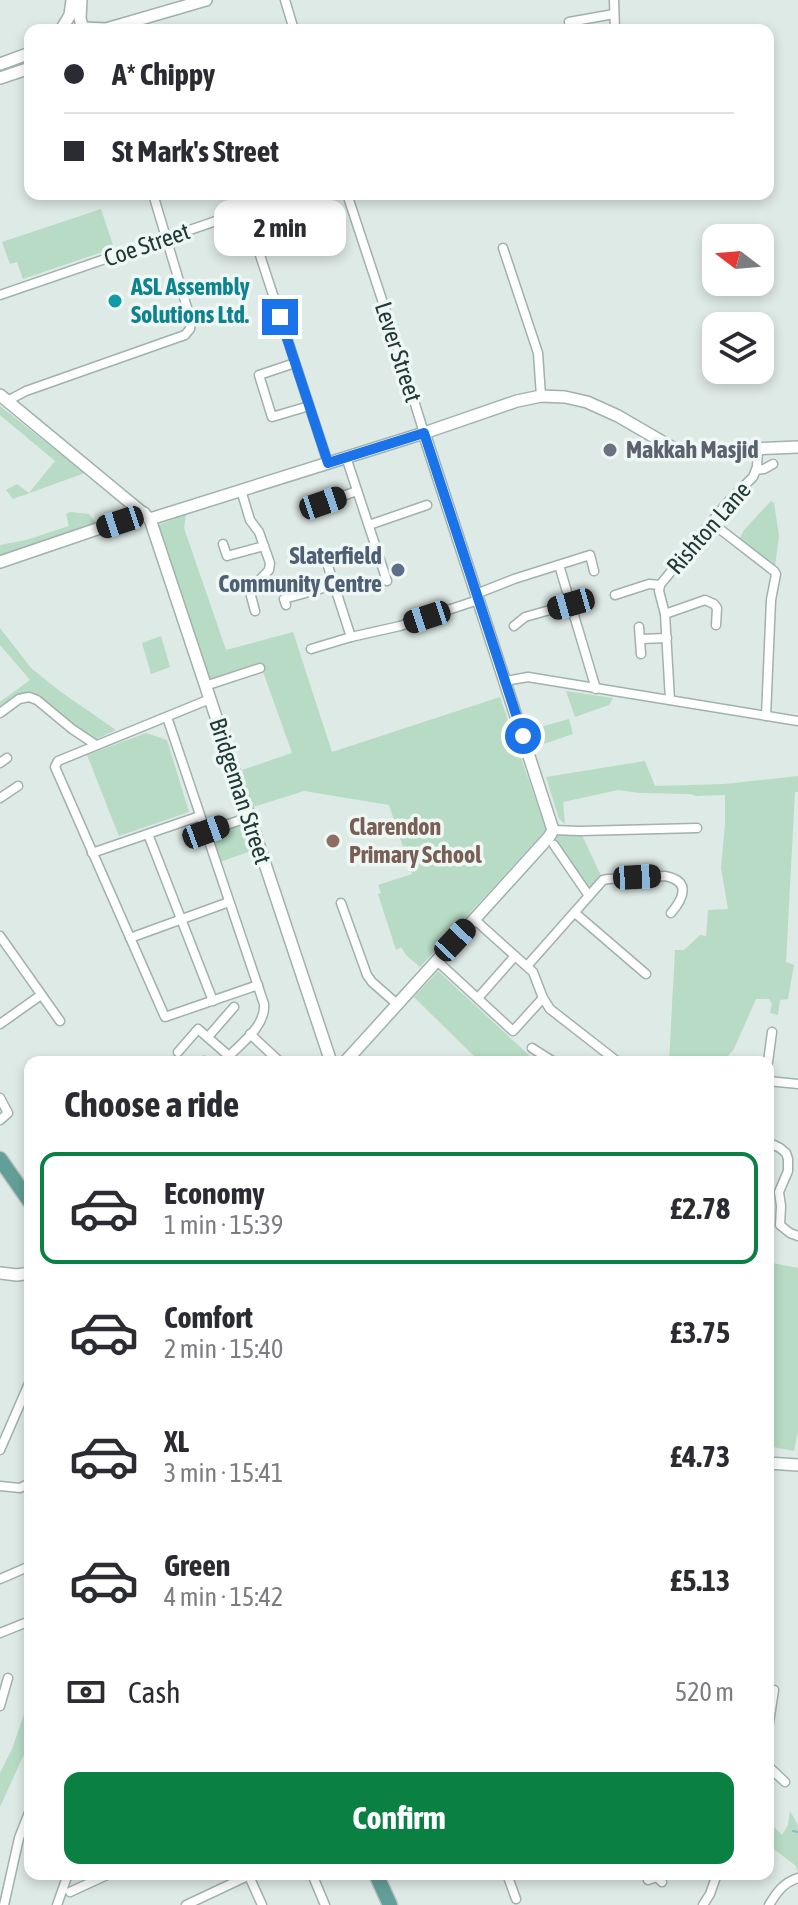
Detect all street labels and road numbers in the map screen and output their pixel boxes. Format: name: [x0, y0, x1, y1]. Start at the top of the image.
street label: Coe Street: [100, 217, 193, 272]
street label: Lever Street: [370, 298, 427, 405]
street label: Rishton Lane: [661, 476, 756, 579]
street label: Bridgeman Street: [204, 714, 277, 867]

